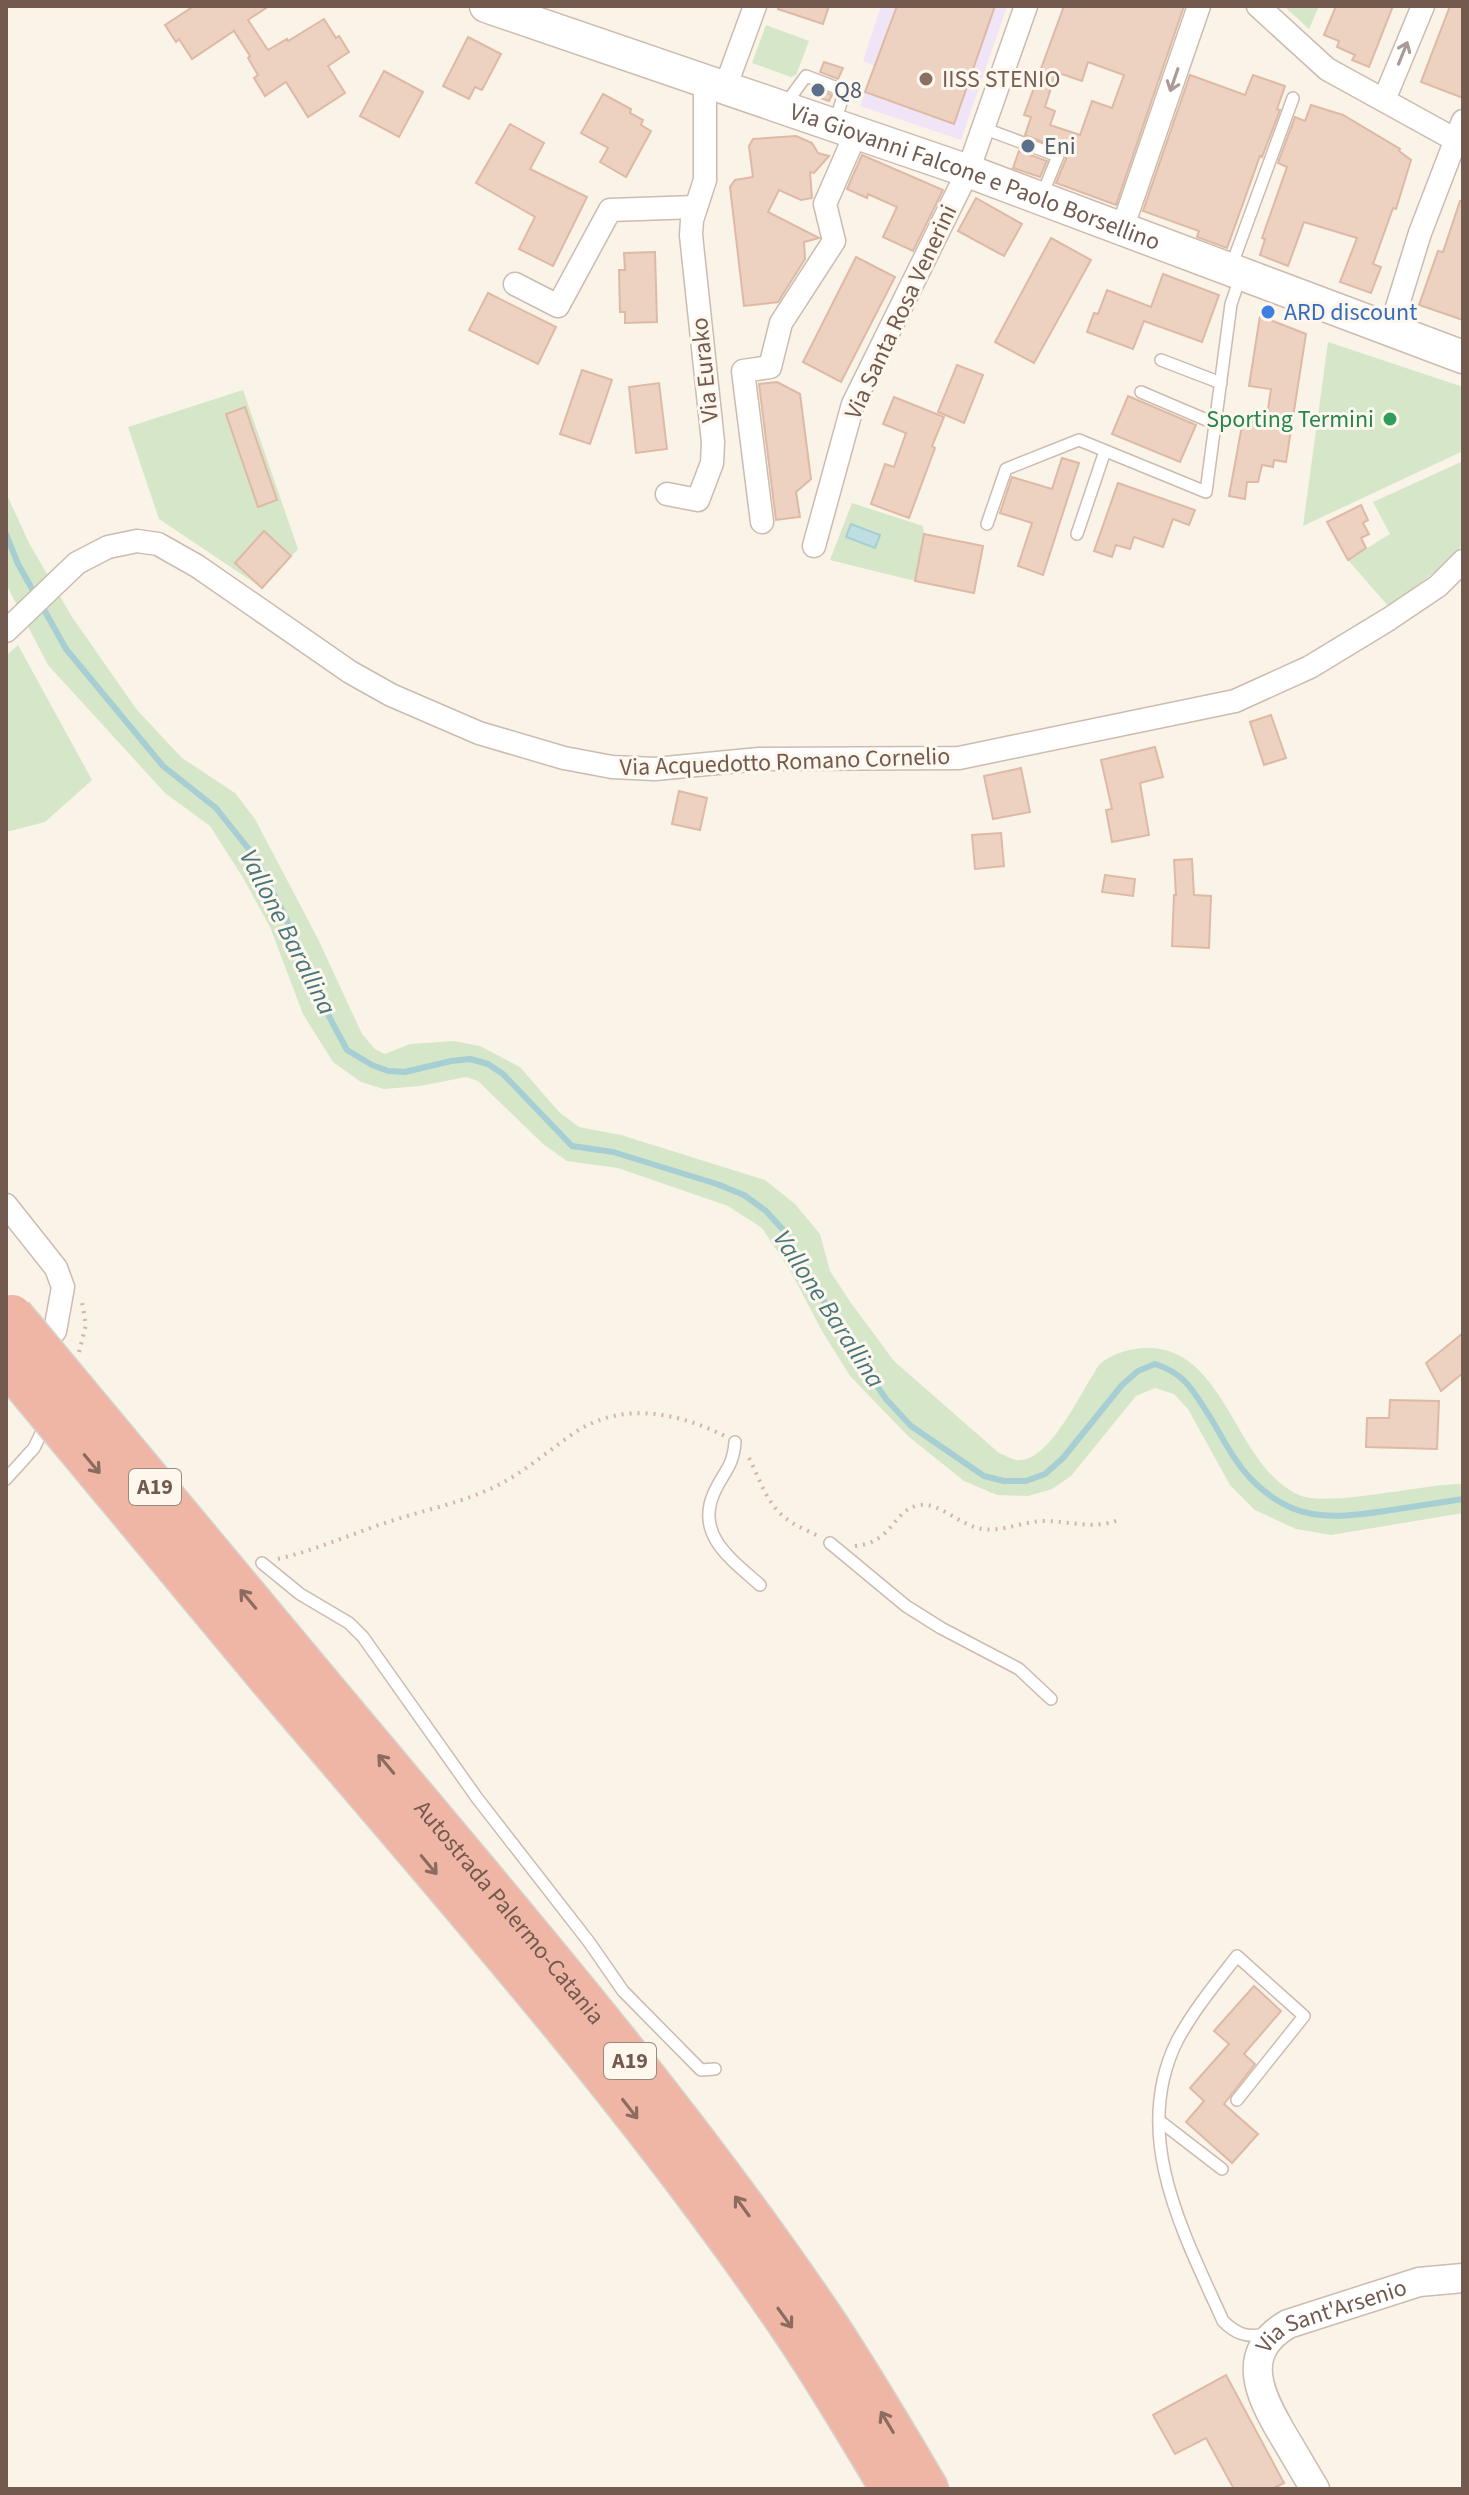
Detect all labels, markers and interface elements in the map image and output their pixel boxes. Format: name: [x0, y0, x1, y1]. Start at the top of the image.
one-way arrow: [1397, 41, 1412, 66]
place label: IISS STENIO: [942, 62, 1060, 97]
one-way arrow: [1165, 67, 1180, 92]
marker: IISS STENIO: [917, 70, 935, 88]
place label: Q8: [834, 73, 862, 108]
marker: Q8: [809, 81, 827, 99]
street label: Via Giovanni Falcone e Paolo Borsellino: [785, 94, 1165, 259]
place label: Eni: [1044, 129, 1076, 164]
marker: Eni: [1019, 137, 1037, 155]
street label: Via Santa Rosa Venerini: [836, 199, 966, 425]
place label: ARD discount: [1284, 295, 1417, 330]
marker: ARD discount: [1259, 303, 1277, 321]
street label: Via Eurako: [682, 316, 728, 424]
place label: Sporting Termini: [1206, 402, 1374, 437]
marker: Sporting Termini: [1381, 410, 1399, 428]
street label: Via Acquedotto Romano Cornelio: [619, 739, 951, 785]
water label: Vallone Barallina: [230, 843, 346, 1021]
water label: Vallone Barallina: [764, 1223, 894, 1395]
one-way arrow: [83, 1453, 101, 1473]
road number: A19: [129, 1469, 181, 1505]
one-way arrow: [239, 1589, 257, 1610]
one-way arrow: [377, 1754, 395, 1775]
street label: Autostrada Palermo-Catania: [406, 1792, 613, 2032]
one-way arrow: [420, 1855, 438, 1875]
road number: A19: [604, 2043, 656, 2079]
one-way arrow: [621, 2098, 639, 2119]
one-way arrow: [734, 2196, 750, 2218]
street label: Via Sant'Arsenio: [1247, 2270, 1411, 2360]
one-way arrow: [776, 2307, 793, 2328]
one-way arrow: [879, 2411, 895, 2434]

